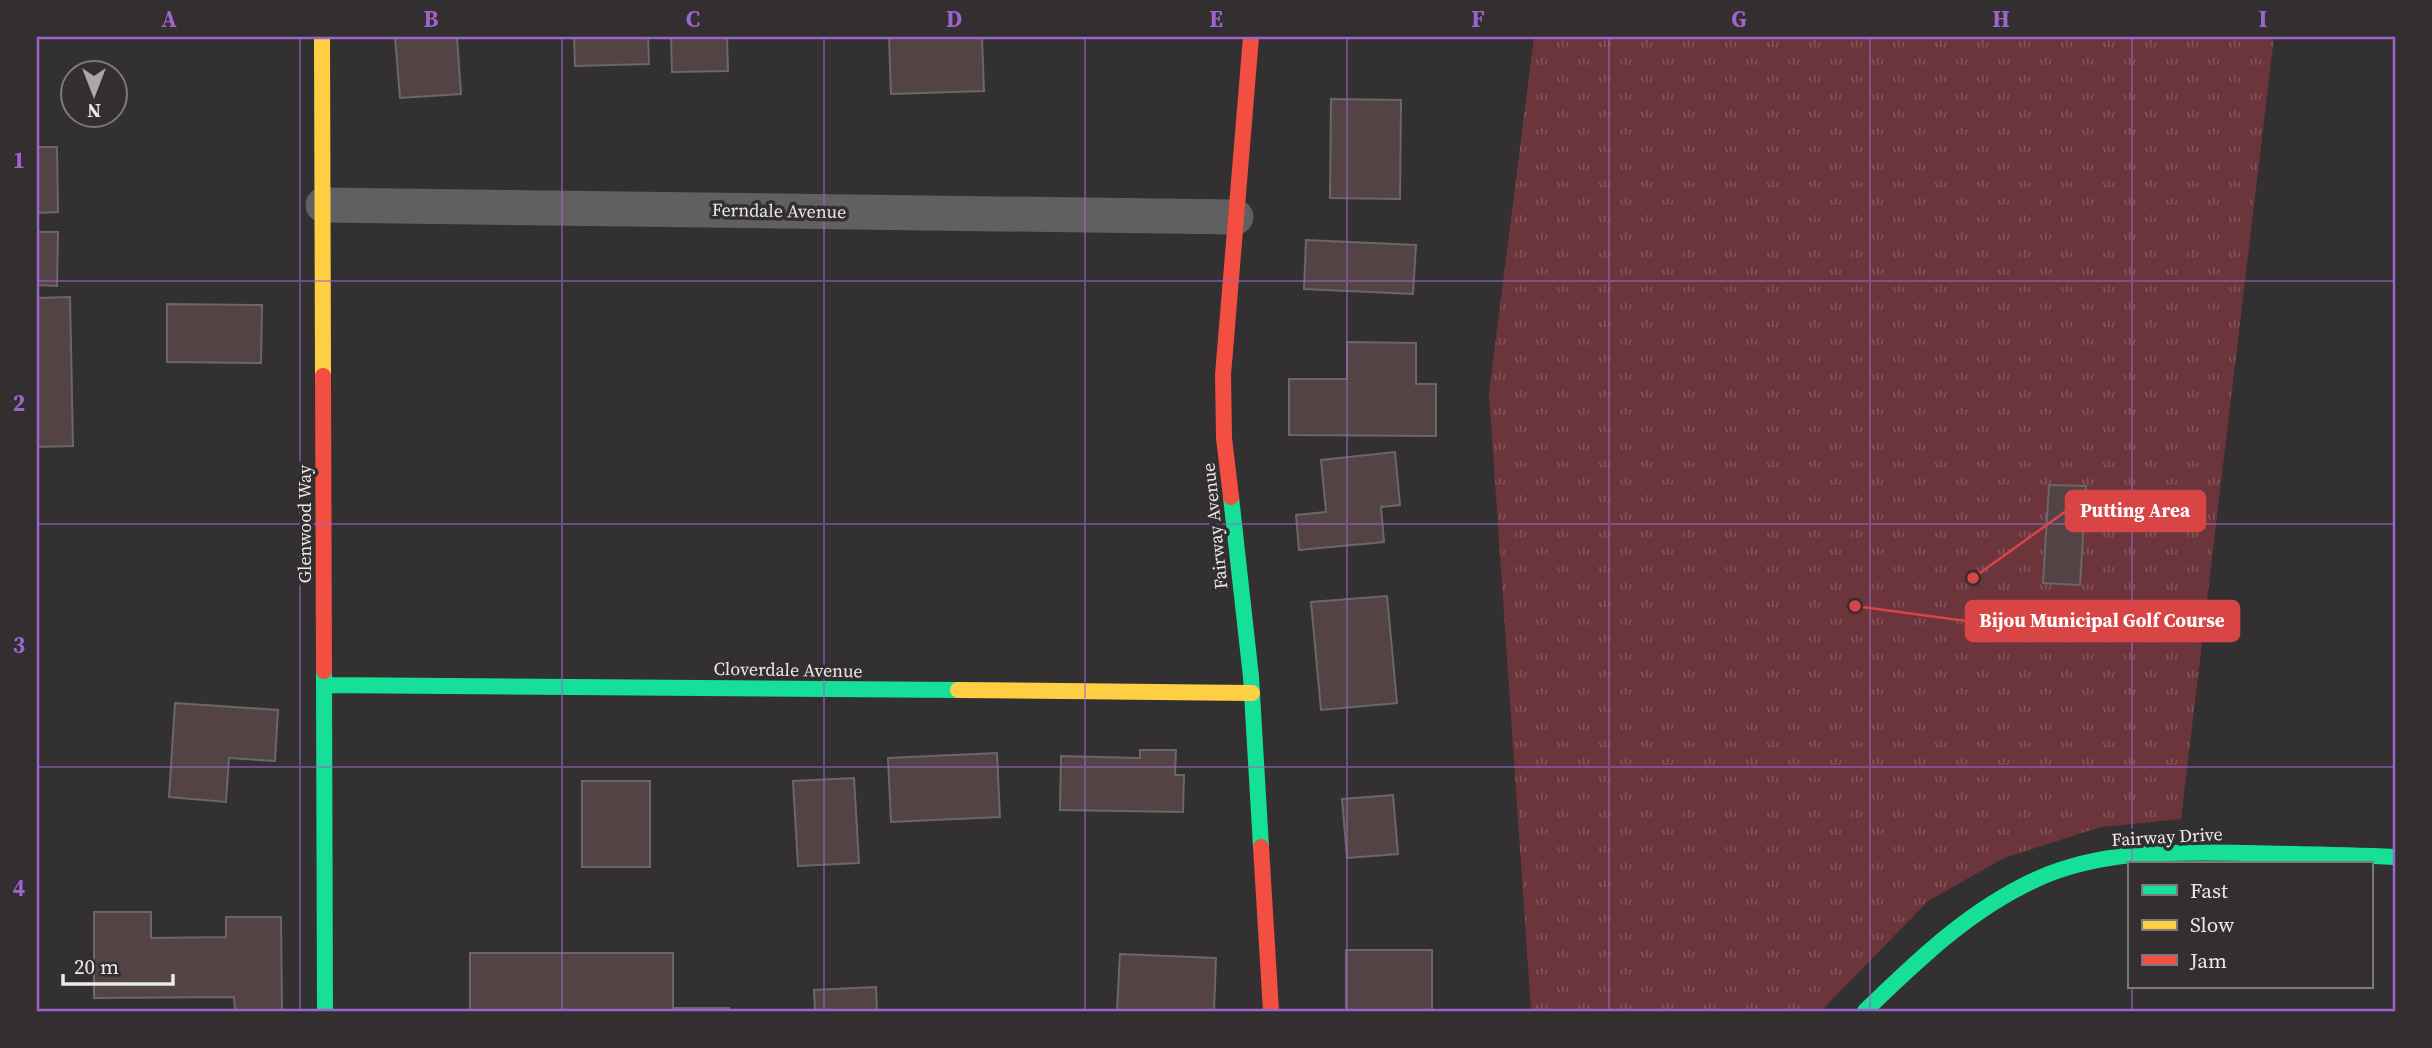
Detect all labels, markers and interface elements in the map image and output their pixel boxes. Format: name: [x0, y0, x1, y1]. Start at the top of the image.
text: A: [161, 3, 177, 35]
text: B: [424, 3, 439, 35]
text: C: [686, 3, 700, 35]
text: D: [946, 3, 962, 35]
text: E: [1209, 3, 1223, 35]
text: F: [1471, 3, 1485, 35]
text: G: [1731, 3, 1747, 35]
text: H: [1992, 3, 2010, 35]
text: I: [2259, 3, 2268, 35]
north arrow: [60, 60, 130, 130]
text: N: [87, 98, 101, 124]
text: 1: [13, 144, 25, 176]
street label: Ferndale Avenue: [712, 197, 846, 224]
text: 2: [13, 387, 25, 419]
street label: Fairway Avenue: [1195, 462, 1234, 590]
street label: Glenwood Way: [292, 464, 317, 583]
callout: Putting Area: [2066, 491, 2205, 531]
text: Putting Area: [2080, 497, 2191, 523]
callout: Bijou Municipal Golf Course: [1966, 601, 2239, 641]
text: Bijou Municipal Golf Course: [1979, 607, 2225, 633]
text: 3: [13, 629, 25, 661]
street label: Cloverdale Avenue: [713, 656, 863, 683]
street label: Fairway Drive: [2111, 821, 2223, 852]
legend: [2128, 862, 2372, 988]
text: 4: [13, 872, 25, 904]
text: Fast: [2190, 876, 2228, 905]
text: Slow: [2190, 910, 2234, 939]
scale bar: [63, 943, 173, 987]
text: Jam: [2189, 946, 2227, 975]
text: 20 m: [74, 952, 119, 981]

